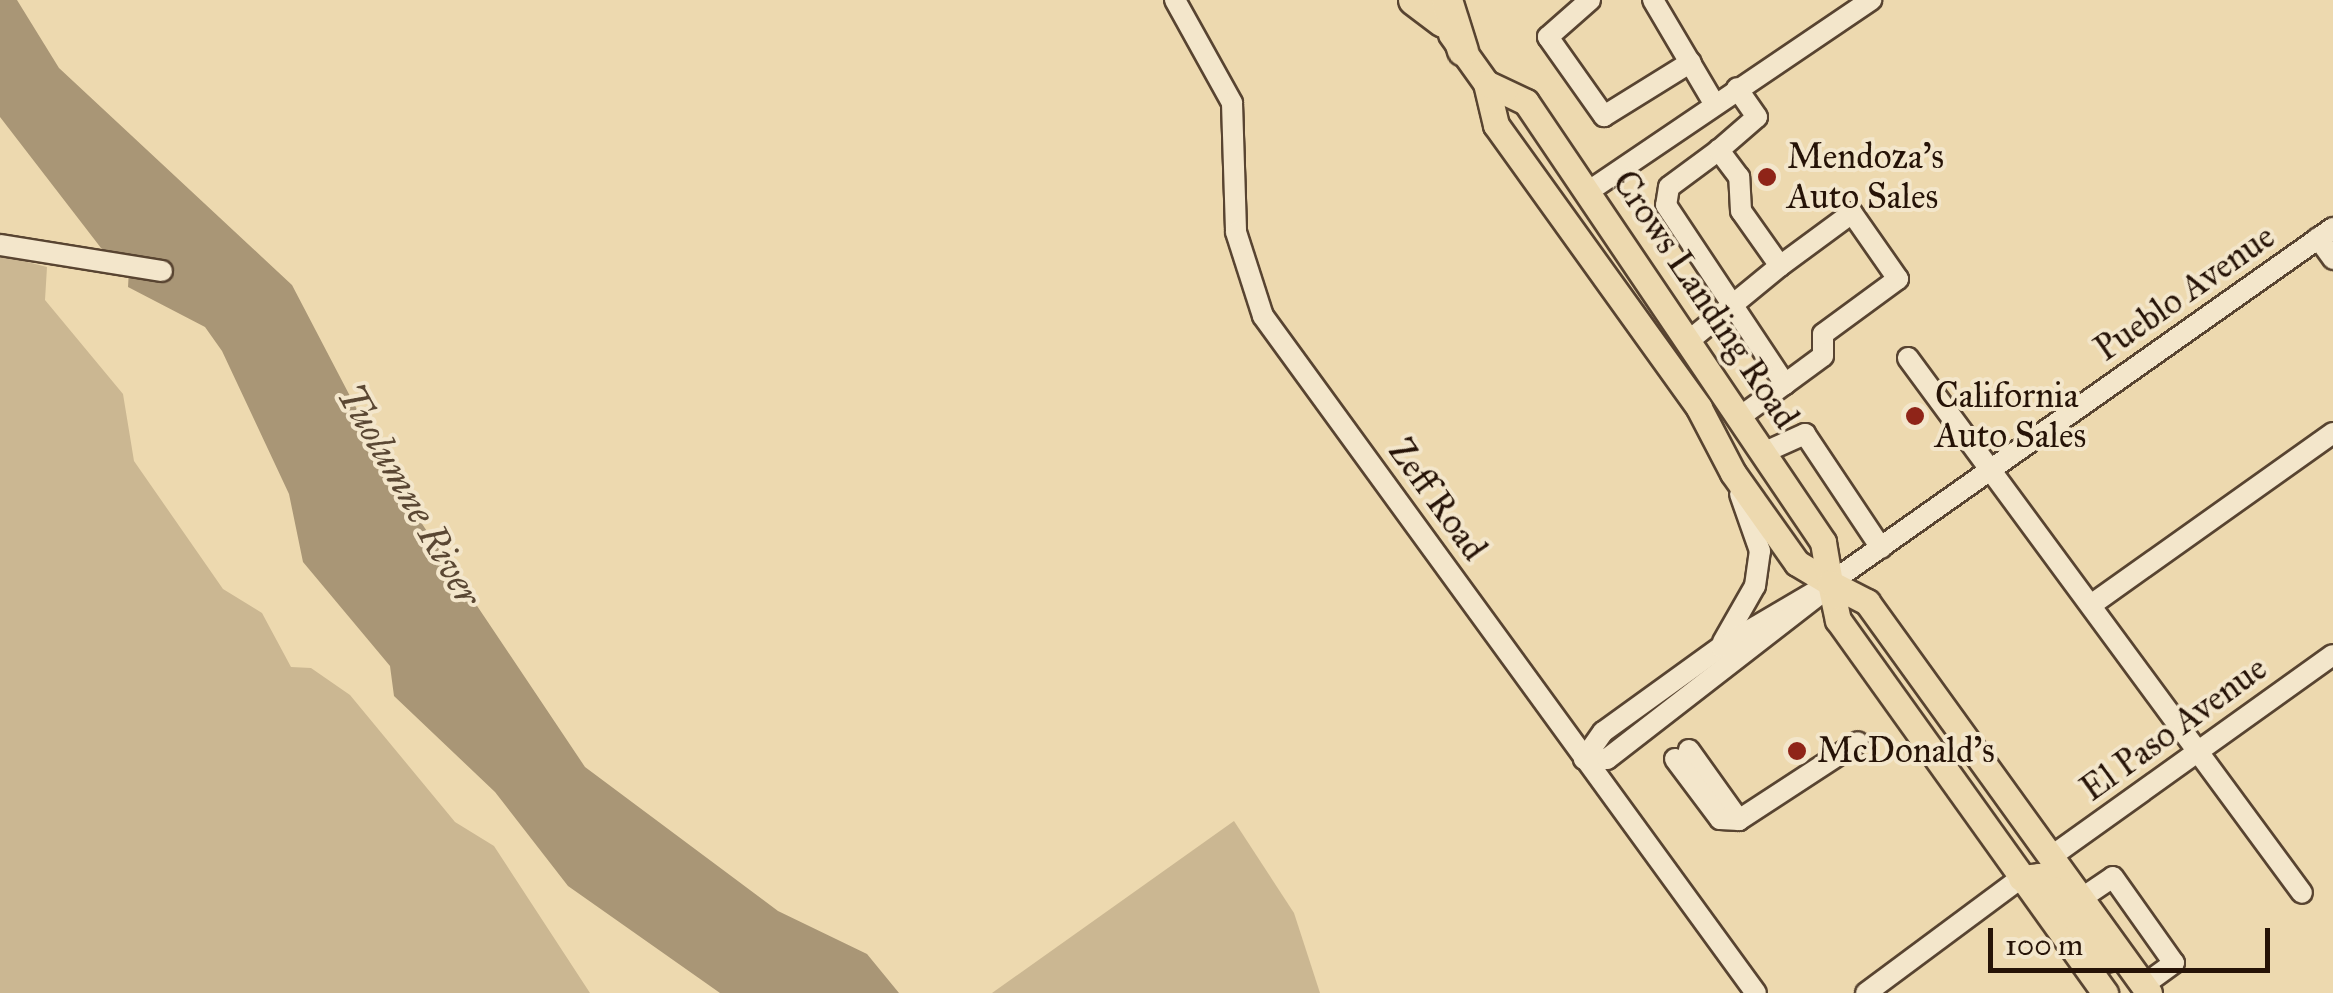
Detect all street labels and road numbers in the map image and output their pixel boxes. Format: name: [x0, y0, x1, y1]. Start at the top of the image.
street label: Crows Landing Road: [1603, 163, 1807, 437]
street label: Pueblo Avenue: [2087, 216, 2283, 370]
street label: Zeff Road: [1379, 431, 1495, 569]
street label: El Paso Avenue: [2073, 647, 2275, 811]

